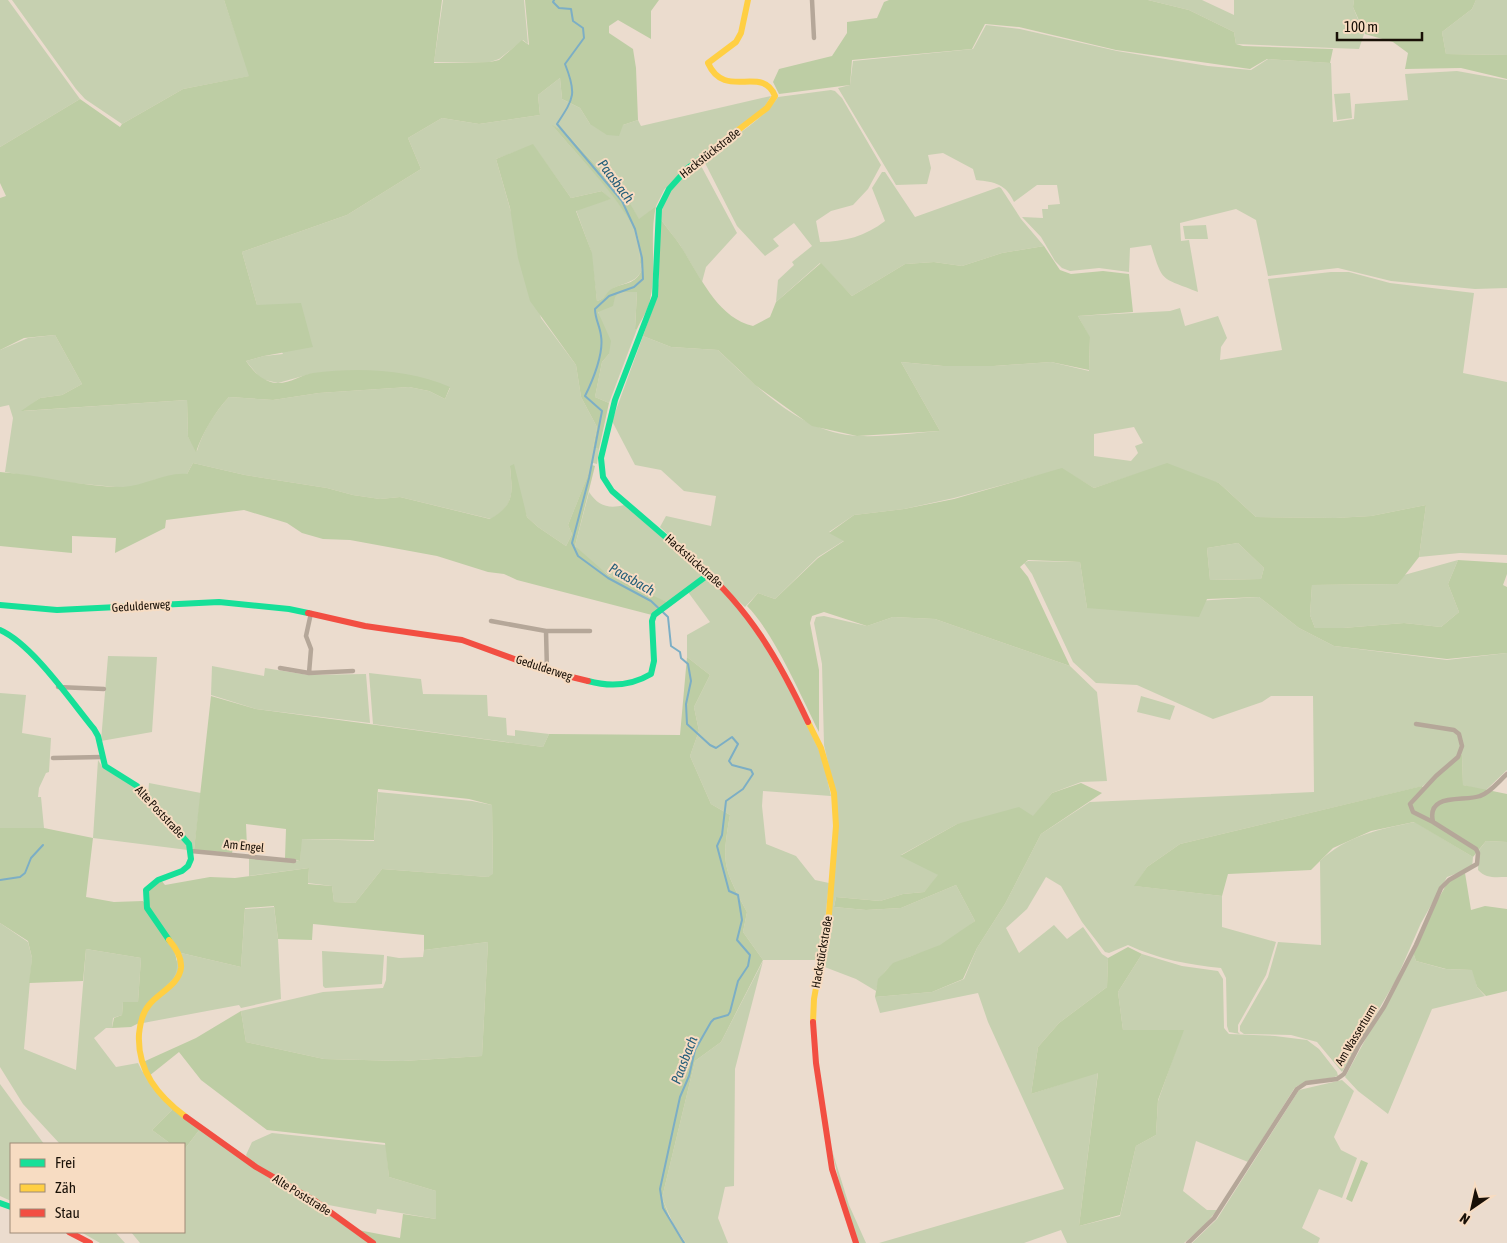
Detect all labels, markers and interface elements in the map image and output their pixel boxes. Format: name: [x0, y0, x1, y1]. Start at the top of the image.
scale bar: [1337, 10, 1422, 42]
text: 100 m: [1344, 18, 1378, 35]
street label: Hackstückstraße: [677, 125, 743, 181]
water label: Paasbach: [595, 156, 637, 206]
street label: Hackstückstraße: [662, 531, 726, 591]
water label: Paasbach: [606, 560, 658, 598]
street label: Gedulderweg: [111, 597, 172, 615]
street label: Gedulderweg: [514, 652, 575, 684]
street label: Alte Poststraße: [132, 783, 188, 841]
street label: Am Engel: [223, 837, 266, 855]
street label: Hackstückstraße: [809, 915, 835, 989]
street label: Am Wasserturm: [1332, 1002, 1380, 1068]
water label: Paasbach: [668, 1034, 700, 1086]
legend: [10, 1143, 185, 1233]
text: Frei: [55, 1154, 75, 1171]
street label: Alte Poststraße: [270, 1172, 334, 1218]
text: Zäh: [55, 1179, 76, 1196]
north arrow: [1447, 1183, 1497, 1233]
text: Stau: [55, 1204, 80, 1221]
text: N: [1457, 1210, 1473, 1228]

